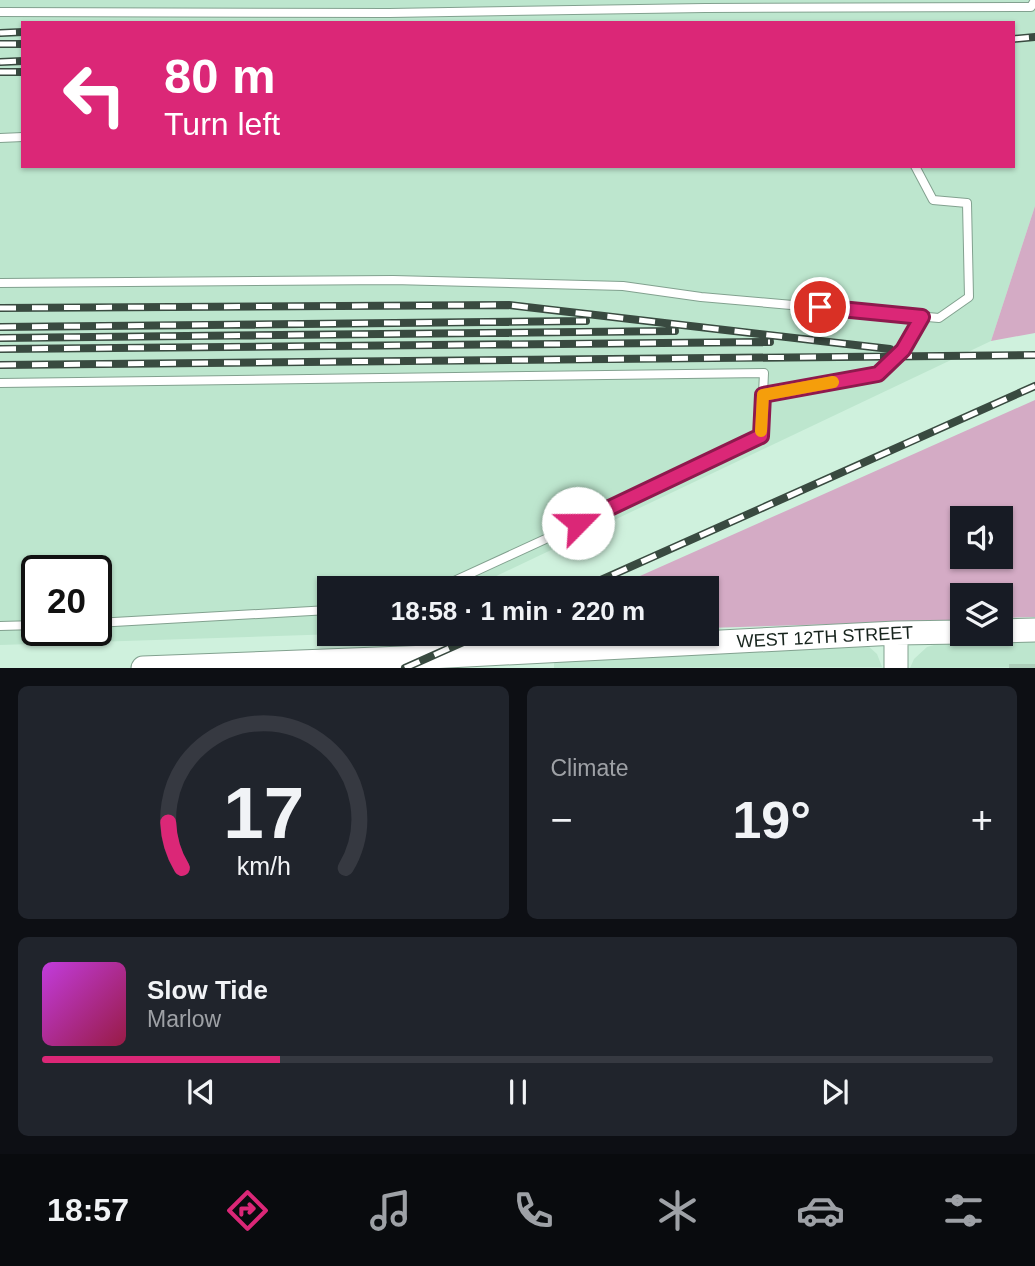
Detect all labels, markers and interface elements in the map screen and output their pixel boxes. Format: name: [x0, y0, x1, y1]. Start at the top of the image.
icon: left: [49, 49, 140, 140]
text: 80 m: [164, 49, 276, 103]
text: Turn left: [164, 106, 280, 142]
pin: [790, 277, 850, 337]
icon: arrive: [801, 288, 839, 326]
position arrow: [541, 486, 615, 560]
map controls: [950, 506, 1013, 646]
button: sound: [950, 506, 1013, 569]
speed limit sign: 20: [21, 555, 112, 646]
button: layers: [950, 583, 1013, 646]
text: 18:58 · 1 min · 220 m: [391, 596, 645, 626]
street label: WEST 12TH STREET: [736, 622, 914, 652]
text: Climate: [551, 755, 628, 781]
text: 17: [223, 773, 304, 854]
text: 19°: [732, 791, 811, 849]
text: −: [551, 799, 573, 841]
text: +: [971, 799, 993, 841]
text: km/h: [236, 852, 290, 880]
text: Slow Tide: [147, 975, 268, 1005]
text: Marlow: [147, 1006, 221, 1032]
icon: previous: [182, 1073, 220, 1111]
icon: pause: [499, 1073, 537, 1111]
icon: next: [816, 1073, 854, 1111]
icon: directions: [223, 1186, 272, 1235]
icon: music: [366, 1186, 415, 1235]
icon: phone: [509, 1186, 558, 1235]
icon: climate: [653, 1186, 702, 1235]
icon: car: [796, 1186, 845, 1235]
icon: filters: [939, 1186, 988, 1235]
text: 18:57: [47, 1192, 129, 1228]

